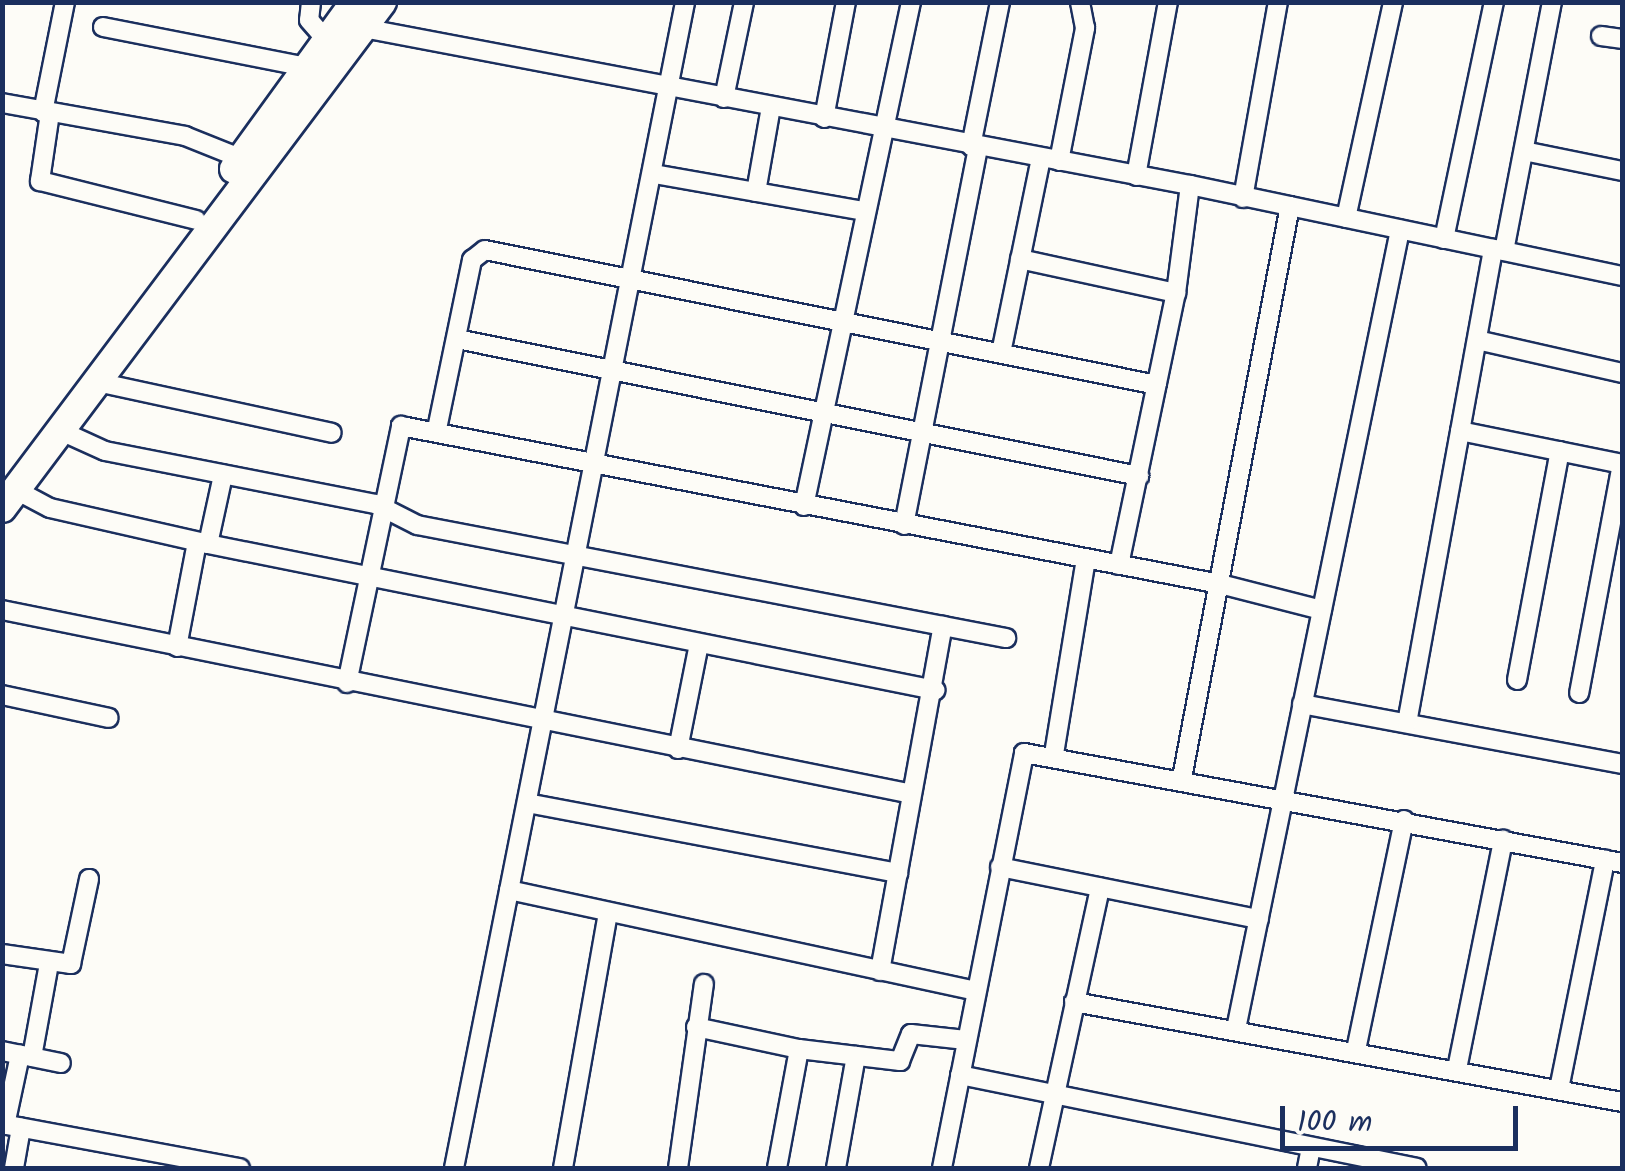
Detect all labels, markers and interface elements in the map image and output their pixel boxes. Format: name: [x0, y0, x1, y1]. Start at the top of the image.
scale bar: [1285, 1086, 1522, 1148]
text: 100 m: [1297, 1099, 1372, 1147]

